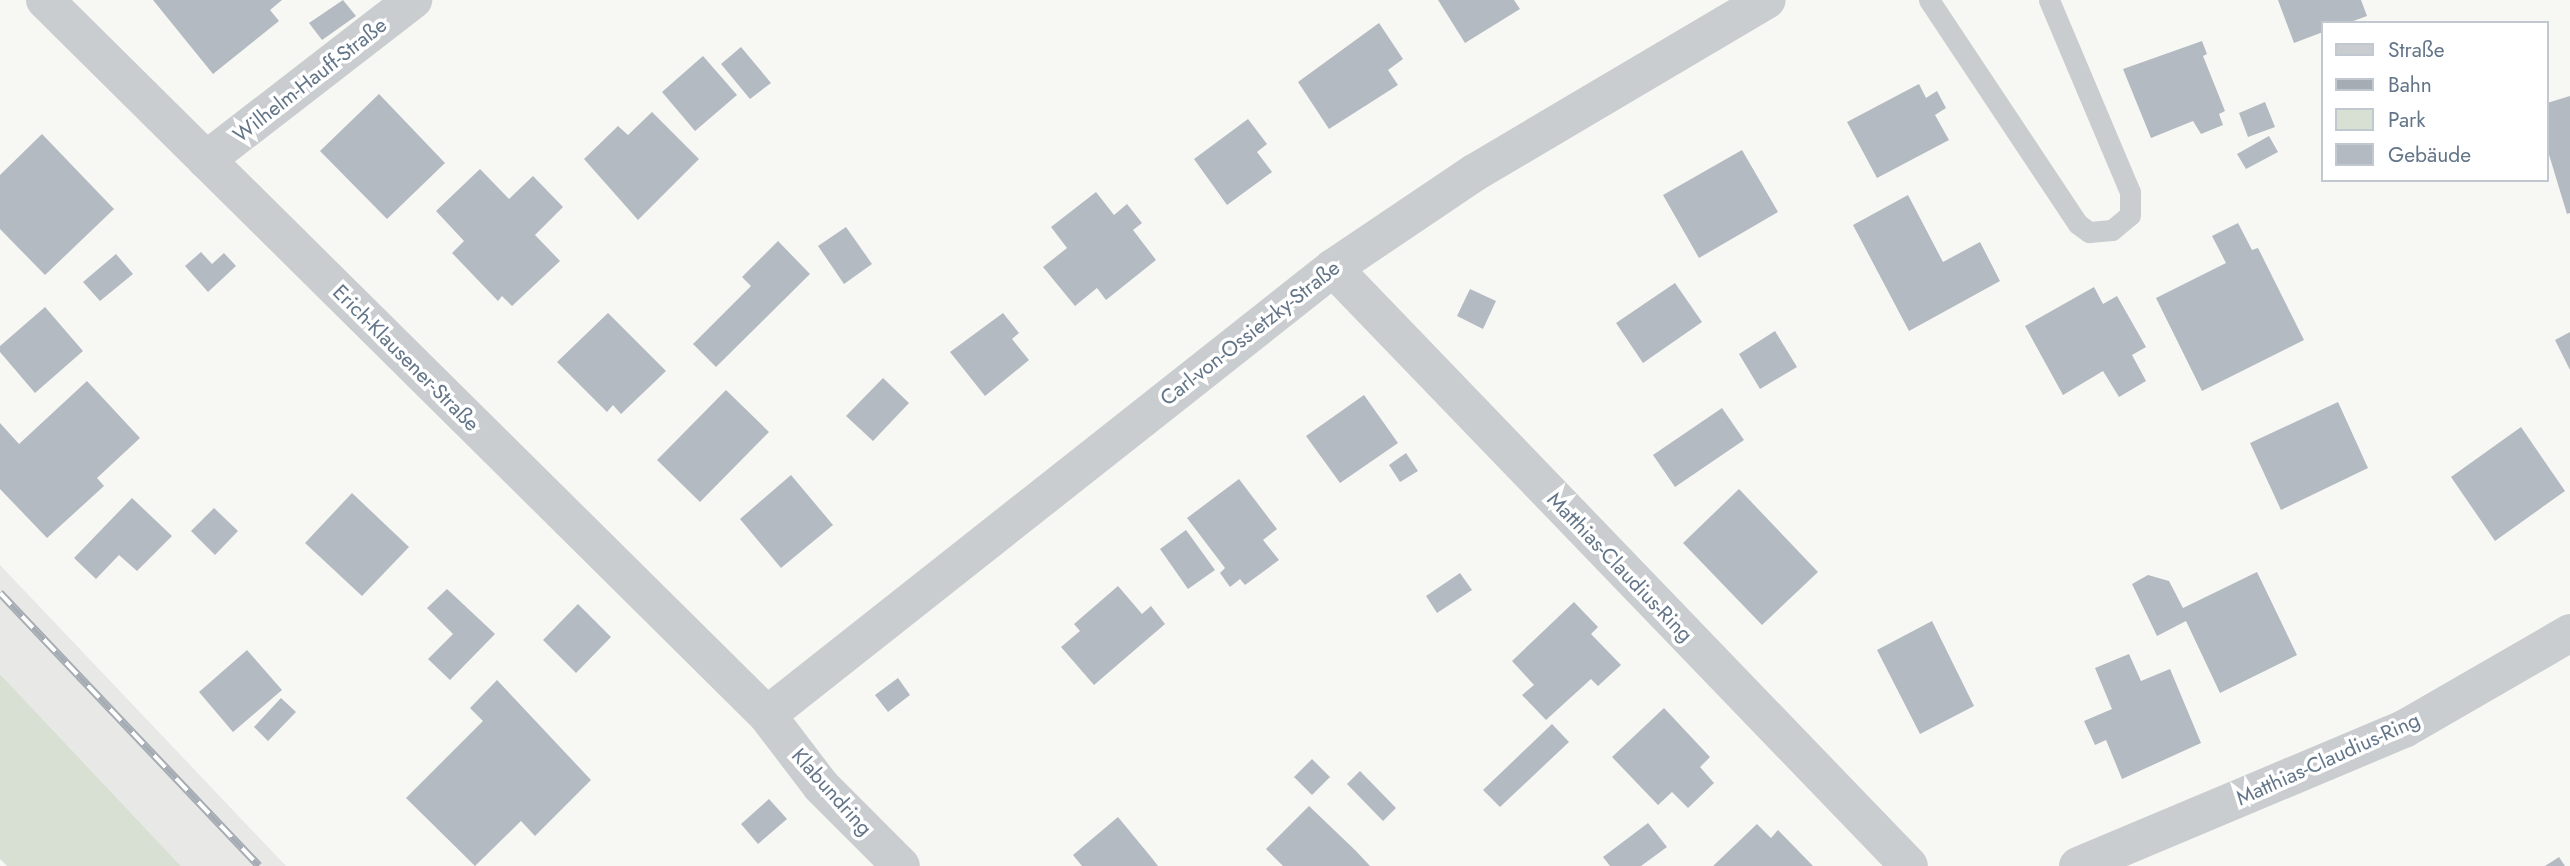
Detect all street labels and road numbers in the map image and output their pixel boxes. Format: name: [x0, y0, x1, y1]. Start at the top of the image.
street label: Wilhelm-Hauff-Straße: [228, 12, 392, 148]
street label: Carl-von-Ossietzky-Straße: [1155, 255, 1345, 411]
street label: Erich-Klausener-Straße: [328, 280, 484, 436]
street label: Matthias-Claudius-Ring: [1542, 487, 1698, 647]
street label: Matthias-Claudius-Ring: [2232, 707, 2424, 811]
street label: Klabundring: [786, 743, 878, 841]

